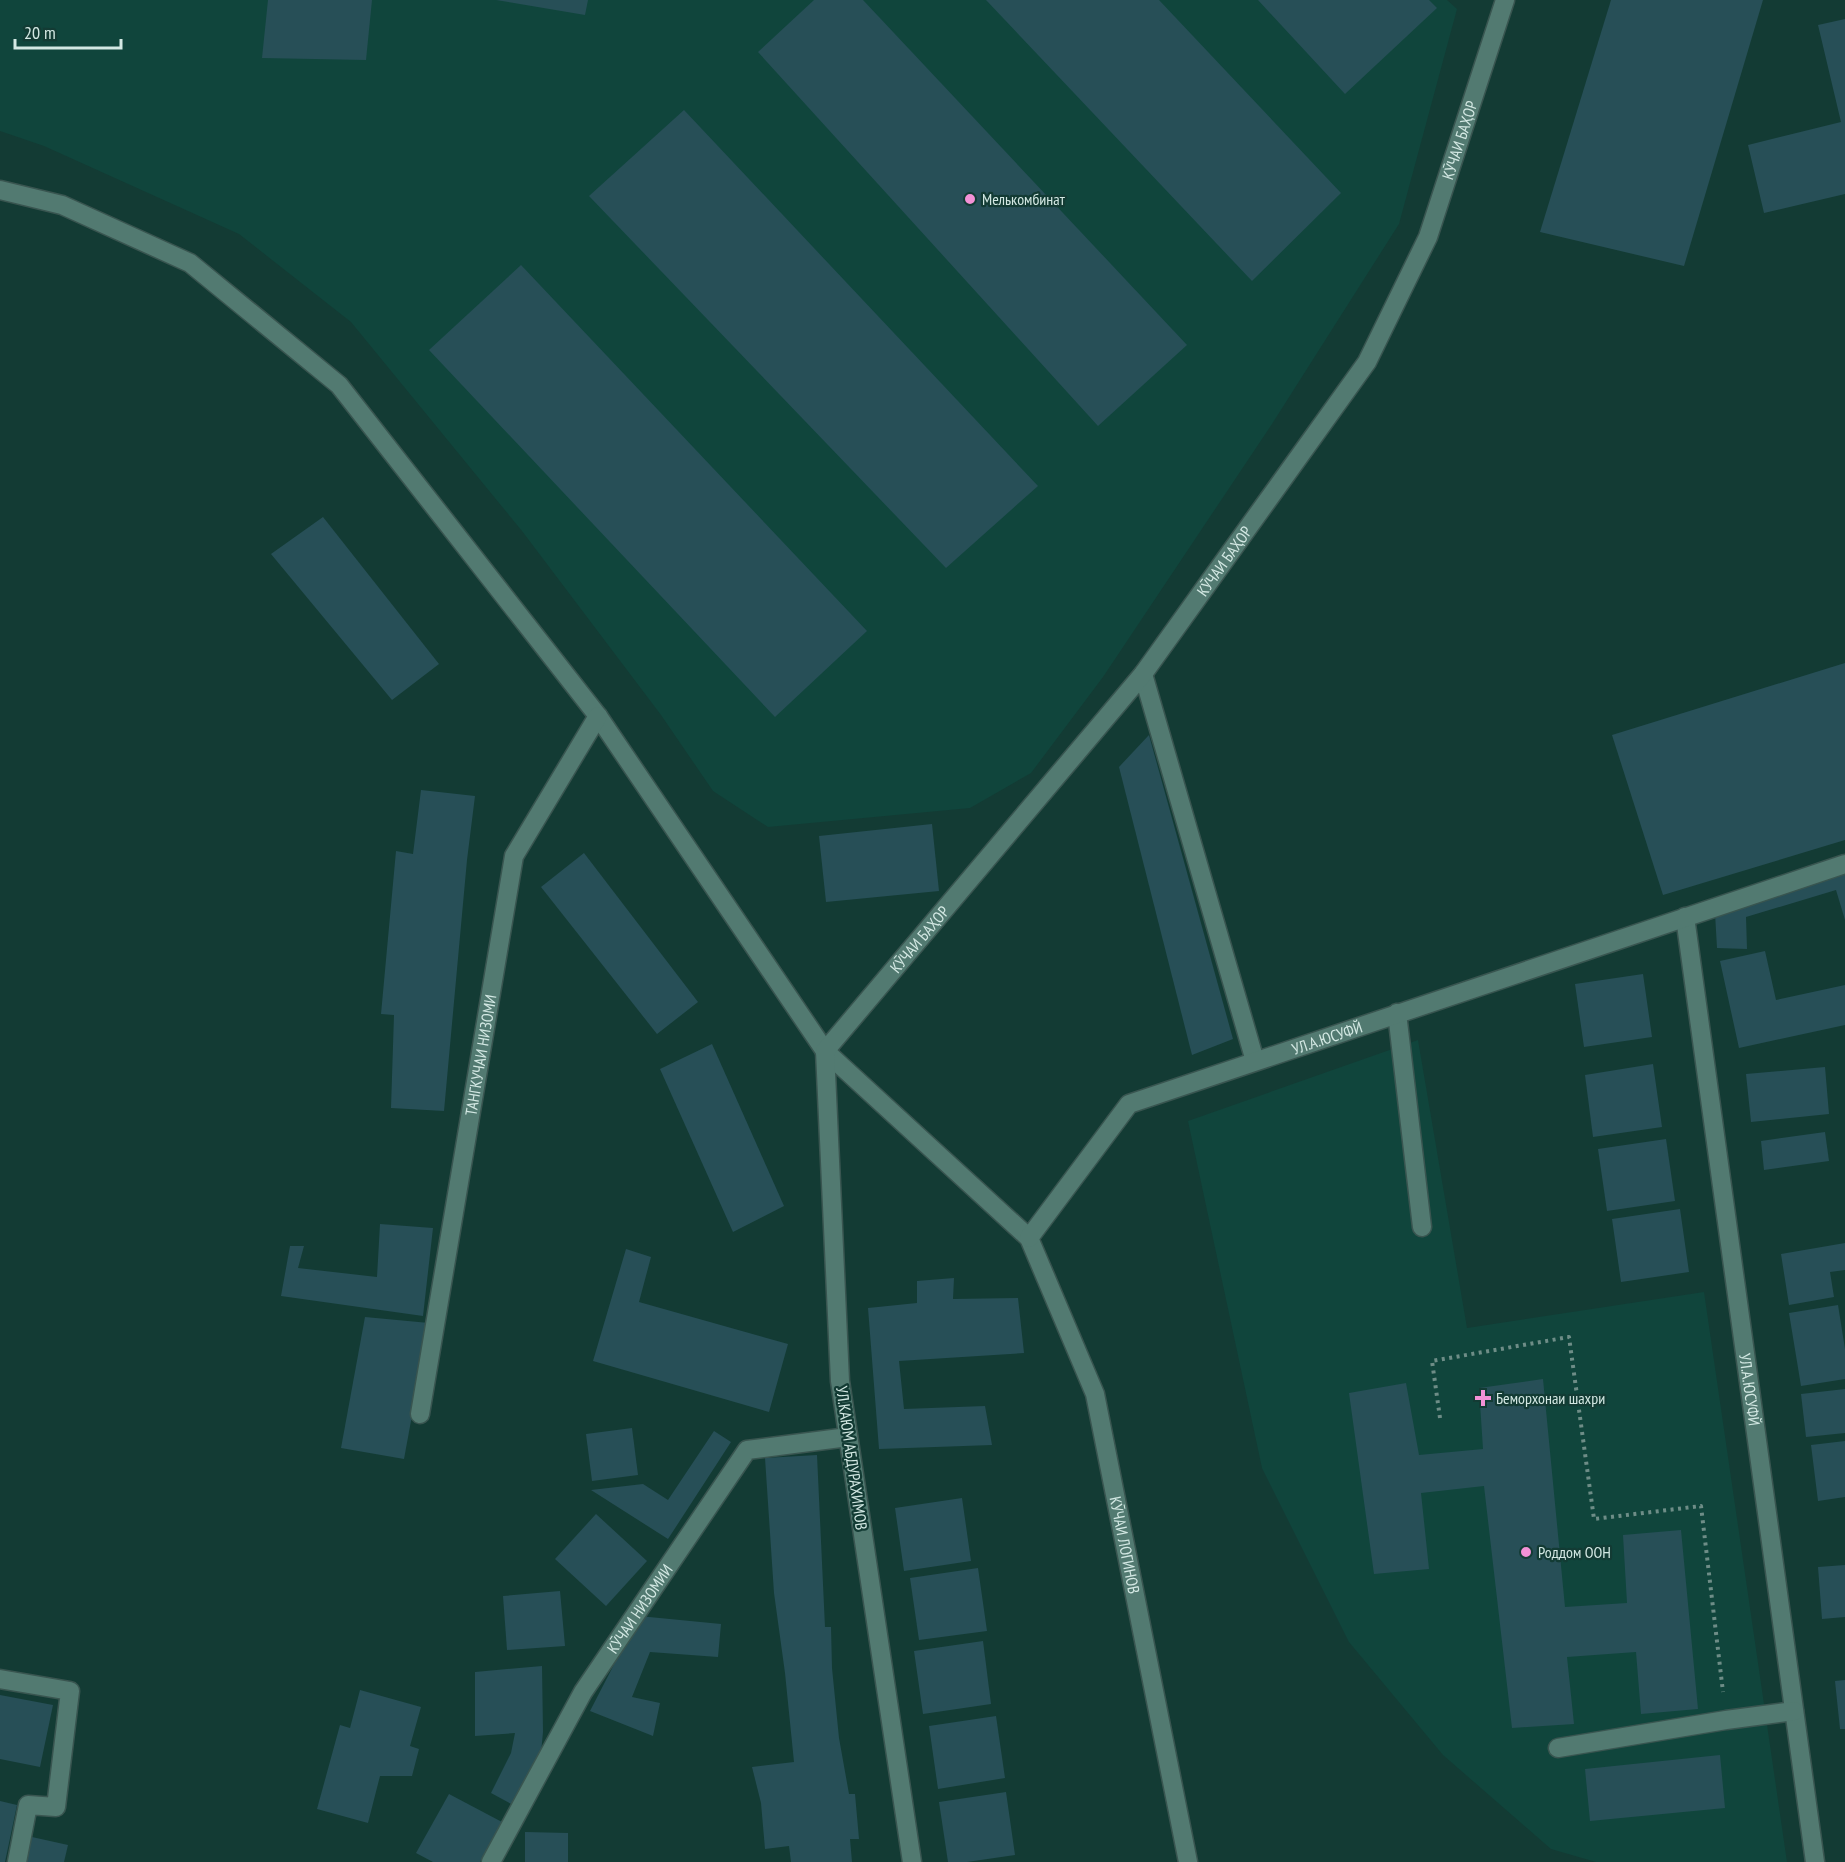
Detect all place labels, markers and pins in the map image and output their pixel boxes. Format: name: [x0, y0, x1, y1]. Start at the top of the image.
place label: Мелькомбинат: [982, 189, 1066, 209]
marker: Мелькомбинат: [963, 192, 977, 206]
place label: Беморхонаи шахри: [1496, 1388, 1605, 1408]
marker: Беморхонаи шахри: [1474, 1389, 1492, 1407]
place label: Роддом ООН: [1538, 1542, 1611, 1562]
marker: Роддом ООН: [1519, 1545, 1533, 1559]

